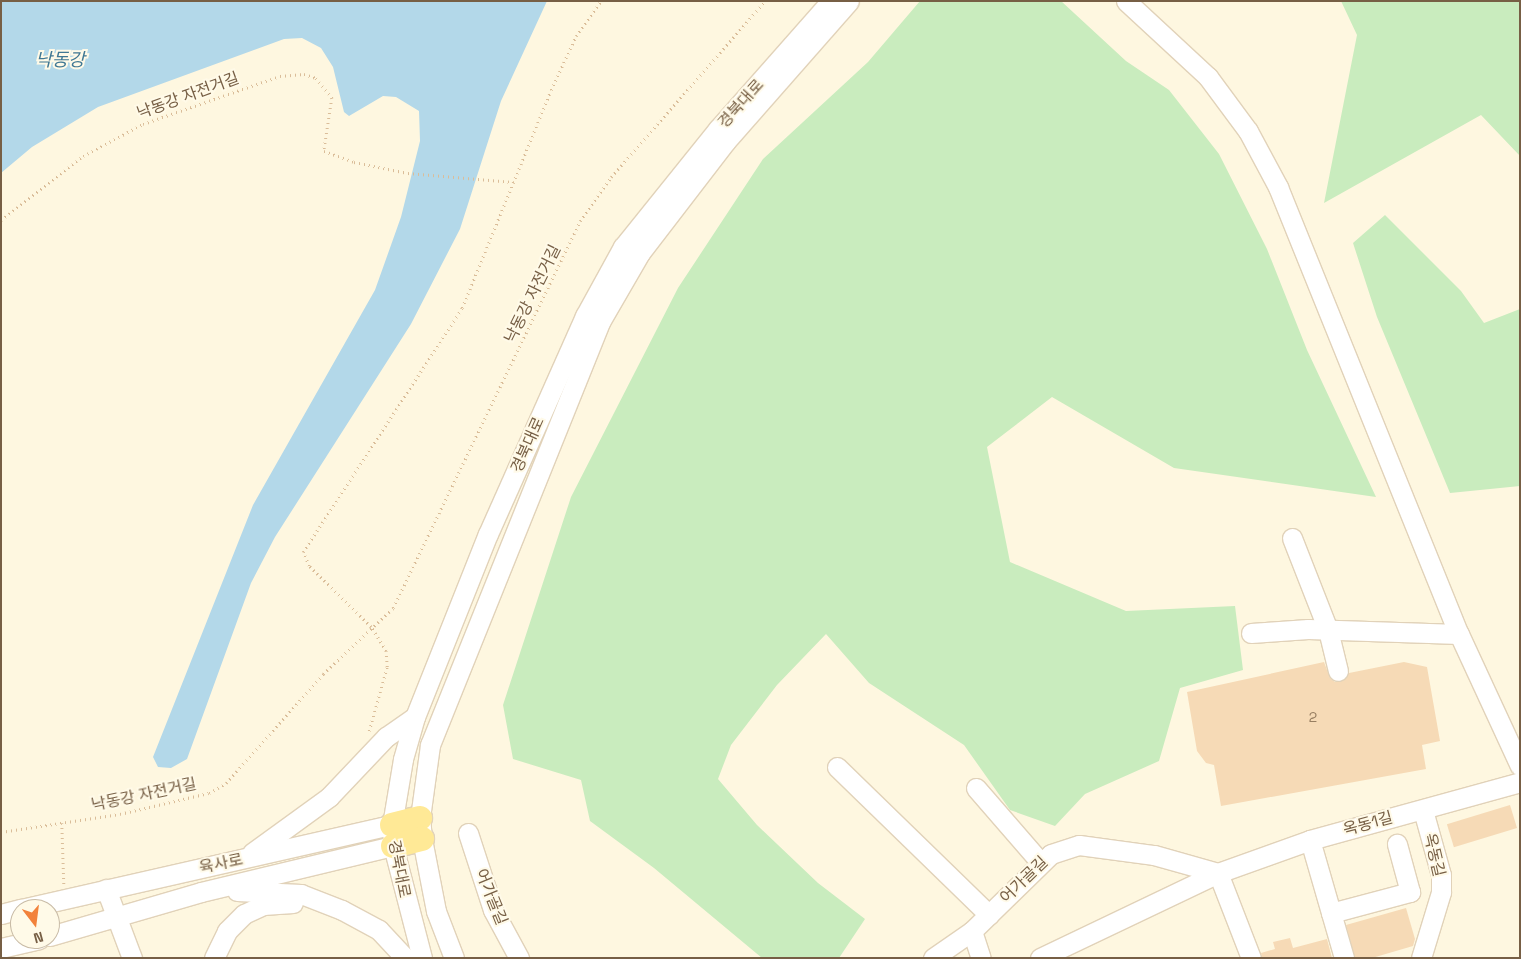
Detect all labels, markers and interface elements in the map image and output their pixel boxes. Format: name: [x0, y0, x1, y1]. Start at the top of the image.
water label: 낙동강: [35, 49, 85, 71]
street label: 낙동강 자전거길: [134, 69, 242, 123]
street label: 경북대로: [714, 76, 768, 132]
street label: 낙동강 자전거길: [501, 242, 565, 346]
street label: 경북대로: [507, 414, 549, 476]
house number: 2: [1309, 709, 1317, 725]
street label: 낙동강 자전거길: [90, 774, 198, 816]
street label: 옥동1길: [1341, 808, 1395, 840]
street label: 옥동길: [1420, 831, 1448, 879]
street label: 경북대로: [384, 838, 414, 900]
street label: 육사로: [197, 850, 245, 878]
street label: 어가골길: [996, 853, 1052, 907]
street label: 어가골길: [471, 866, 511, 928]
north arrow: [10, 899, 60, 949]
text: N: [32, 928, 45, 947]

